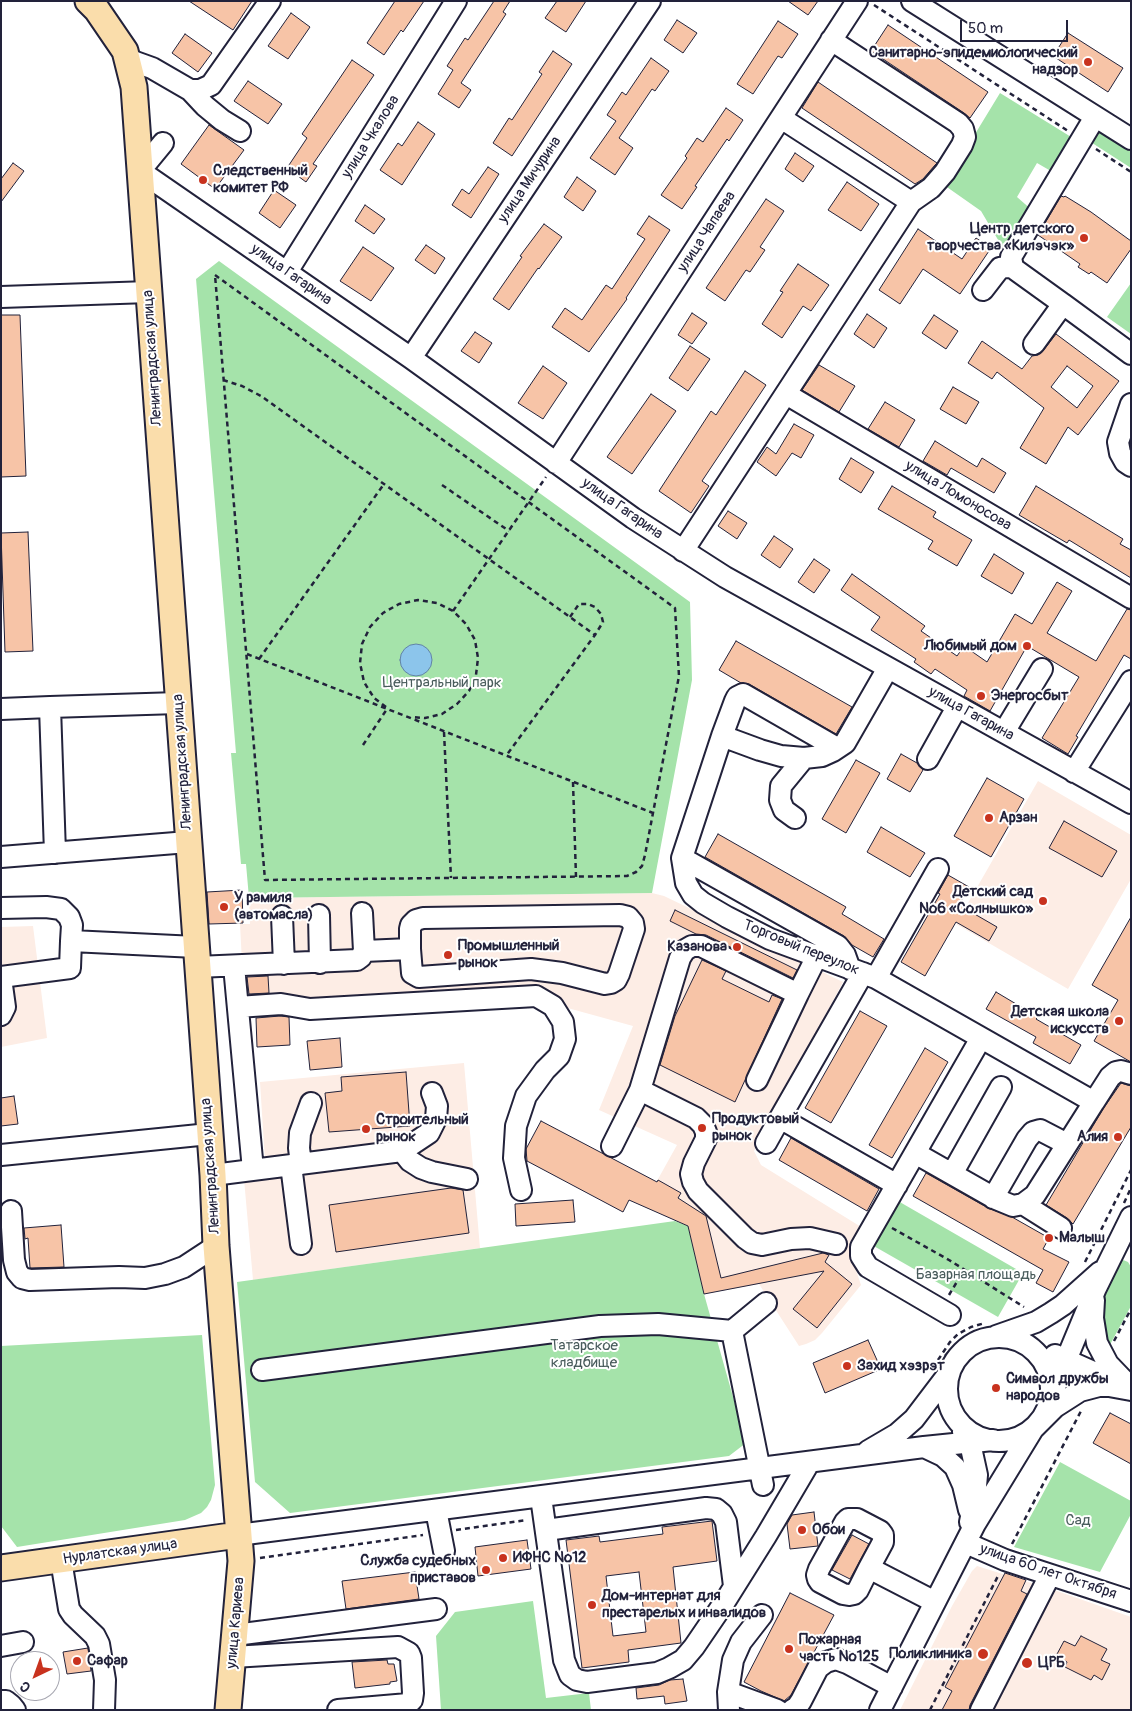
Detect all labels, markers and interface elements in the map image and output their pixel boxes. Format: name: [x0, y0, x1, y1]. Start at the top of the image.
scale bar: [962, 10, 1070, 42]
text: 50 m: [968, 19, 1003, 38]
place label: Санитарно-эпидемиологический надзор: [869, 44, 1078, 79]
marker: Санитарно-эпидемиологический надзор: [1082, 56, 1094, 68]
street label: улица Чкалова: [338, 92, 404, 182]
street label: улица Мичурина: [495, 133, 565, 227]
place label: Следственный комитет РФ: [213, 162, 308, 197]
marker: Следственный комитет РФ: [197, 174, 209, 186]
street label: улица Чапаева: [674, 188, 740, 276]
place label: Центр детского творчества «Килэчэк»: [927, 220, 1074, 255]
marker: Центр детского творчества «Килэчэк»: [1078, 232, 1090, 244]
street label: улица Гагарина: [247, 240, 335, 310]
street label: Ленинградская улица: [139, 289, 167, 427]
street label: улица Ломоносова: [901, 457, 1015, 535]
street label: улица Гагарина: [578, 474, 666, 544]
place label: Любимый дом: [924, 637, 1017, 655]
marker: Любимый дом: [1021, 640, 1033, 652]
park label: Центральный парк: [383, 674, 501, 692]
street label: улица Гагарина: [925, 683, 1017, 745]
place label: Энергосбыт: [991, 687, 1069, 705]
marker: Энергосбыт: [975, 690, 987, 702]
street label: Ленинградская улица: [169, 693, 197, 831]
place label: Арзан: [999, 809, 1038, 827]
marker: Арзан: [983, 812, 995, 824]
place label: Детский сад №6 «Солнышко»: [919, 883, 1033, 918]
place label: У рамиля (автомасла): [234, 889, 313, 924]
marker: Детский сад №6 «Солнышко»: [1037, 895, 1049, 907]
marker: У рамиля (автомасла): [218, 901, 230, 913]
street label: Торговый переулок: [740, 916, 862, 980]
place label: Промышленный рынок: [458, 937, 559, 972]
place label: Казанова: [667, 938, 727, 956]
marker: Казанова: [731, 941, 743, 953]
marker: Промышленный рынок: [442, 949, 454, 961]
place label: Детская школа искусств: [1011, 1003, 1109, 1038]
marker: Детская школа искусств: [1113, 1015, 1125, 1027]
street label: Ленинградская улица: [197, 1097, 225, 1235]
place label: Продуктовый рынок: [712, 1110, 799, 1145]
place label: Строительный рынок: [376, 1111, 469, 1146]
marker: Продуктовый рынок: [696, 1122, 708, 1134]
marker: Строительный рынок: [360, 1123, 372, 1135]
place label: Алия: [1077, 1128, 1108, 1146]
marker: Алия: [1112, 1131, 1124, 1143]
place label: Малыш: [1059, 1229, 1105, 1247]
marker: Малыш: [1043, 1232, 1055, 1244]
park label: Базарная площадь: [916, 1266, 1036, 1284]
park label: Татарское кладбище: [550, 1337, 618, 1372]
place label: Захид хэзрэт: [857, 1357, 945, 1375]
marker: Захид хэзрэт: [841, 1360, 853, 1372]
place label: Символ дружбы народов: [1006, 1370, 1109, 1405]
marker: Символ дружбы народов: [990, 1382, 1002, 1394]
park label: Сад: [1065, 1512, 1091, 1530]
place label: Обои: [812, 1521, 845, 1539]
marker: Обои: [796, 1524, 808, 1536]
street label: Нурлатская улица: [62, 1535, 178, 1569]
street label: улица 60 лет Октября: [977, 1540, 1119, 1604]
place label: ИФНС №12: [513, 1549, 586, 1567]
place label: Служба судебных приставов: [360, 1552, 476, 1587]
marker: ИФНС №12: [497, 1552, 509, 1564]
marker: Служба судебных приставов: [480, 1564, 492, 1576]
street label: улица Кариева: [223, 1577, 249, 1669]
place label: Дом-интернат для престарелых и инвалидов: [602, 1587, 766, 1622]
marker: Дом-интернат для престарелых и инвалидов: [586, 1599, 598, 1611]
place label: Пожарная часть №125: [799, 1631, 879, 1666]
marker: Пожарная часть №125: [783, 1643, 795, 1655]
place label: Поликлиника: [889, 1645, 972, 1663]
marker: Поликлиника: [976, 1647, 990, 1661]
north arrow: [10, 1651, 60, 1701]
place label: Сафар: [87, 1652, 128, 1670]
place label: ЦРБ: [1038, 1654, 1065, 1672]
marker: Сафар: [71, 1655, 83, 1667]
marker: ЦРБ: [1020, 1656, 1034, 1670]
text: С: [16, 1678, 34, 1696]

